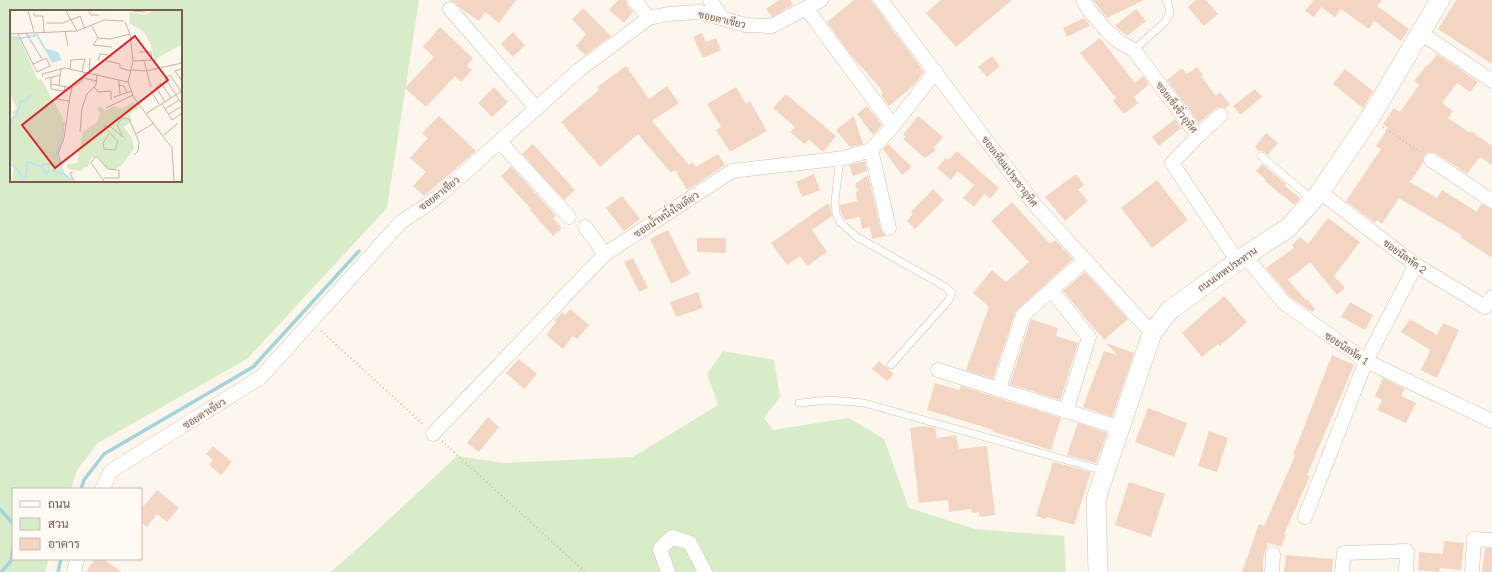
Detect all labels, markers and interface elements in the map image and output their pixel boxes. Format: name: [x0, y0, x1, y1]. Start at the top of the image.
street label: ซอยตาเขียว: [697, 8, 747, 30]
inset map: [10, 10, 182, 182]
street label: ซอยเซ็งซิ่วอุทิศ: [1152, 78, 1201, 136]
street label: ซอยเทียมประชาอุทิศ: [978, 133, 1040, 210]
street label: ซอยตาเขียว: [416, 173, 462, 213]
street label: ซอยน้ำหนึ่งใจเดียว: [629, 186, 701, 240]
street label: ซอยนิลหัต 2: [1381, 236, 1429, 276]
street label: ถนนเทพประทาน: [1195, 244, 1259, 294]
street label: ซอยนิลหัต 1: [1323, 329, 1372, 367]
street label: ซอยตาเขียว: [180, 395, 228, 431]
legend: [12, 488, 142, 560]
text: ถนน: [48, 496, 71, 511]
text: สวน: [48, 516, 69, 531]
text: อาคาร: [48, 536, 80, 551]

